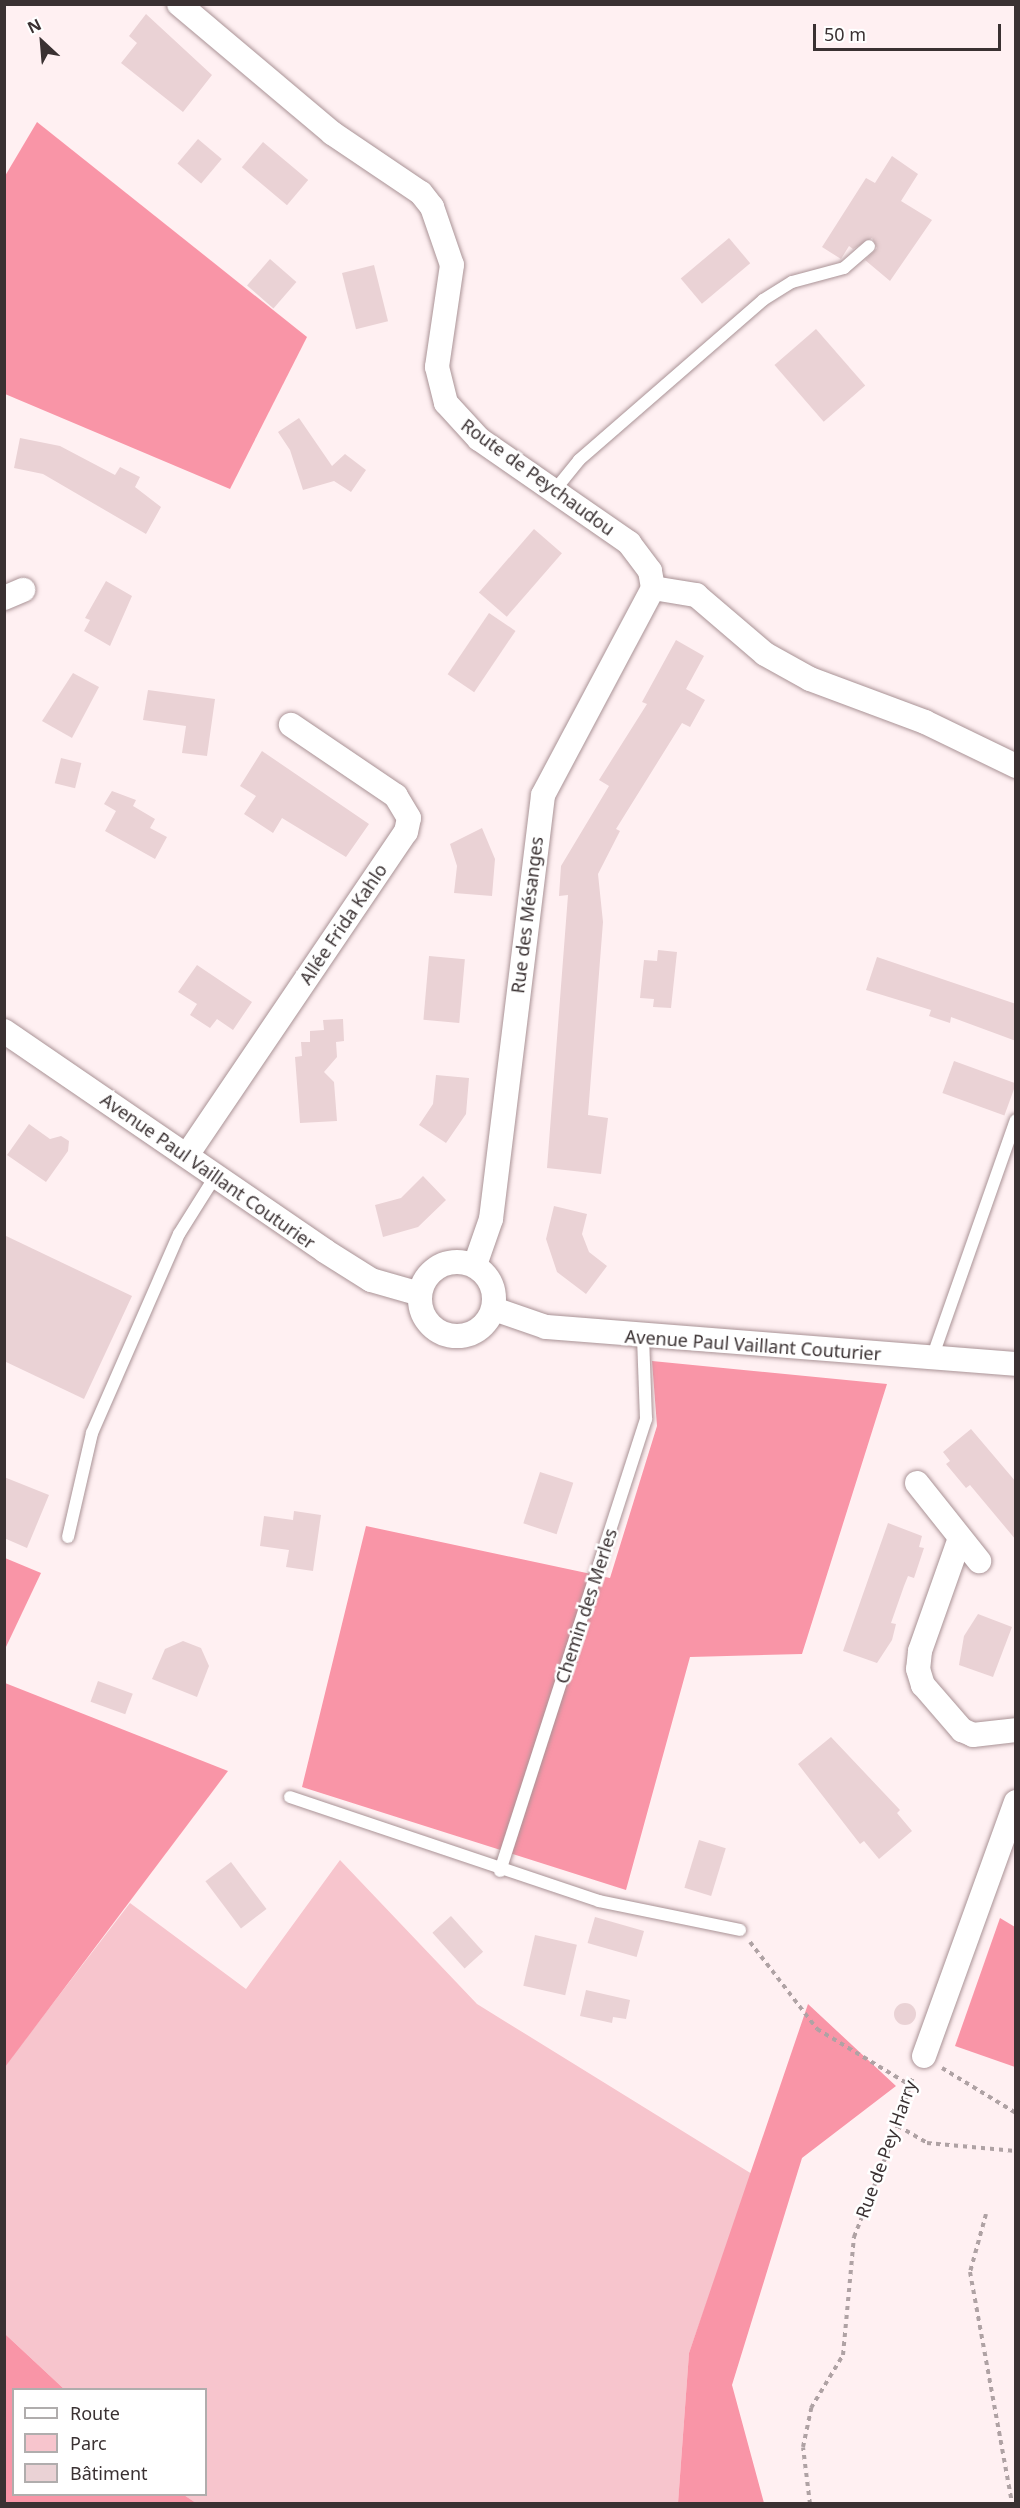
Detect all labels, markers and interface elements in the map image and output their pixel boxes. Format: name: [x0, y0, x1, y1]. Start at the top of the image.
north arrow: [12, 12, 72, 72]
scale bar: [816, 12, 1004, 50]
text: N: [23, 13, 45, 39]
text: 50 m: [824, 22, 866, 46]
street label: Route de Peychaudou: [457, 414, 619, 540]
street label: Rue des Mésanges: [507, 835, 547, 995]
street label: Allée Frida Kahlo: [295, 860, 391, 988]
street label: Avenue Paul Vaillant Couturier: [97, 1088, 319, 1254]
street label: Avenue Paul Vaillant Couturier: [624, 1325, 882, 1365]
street label: Chemin des Merles: [551, 1526, 621, 1686]
street label: Rue de Pey Harry: [851, 2077, 921, 2221]
legend: [12, 2388, 207, 2496]
text: Route: [70, 2401, 120, 2425]
text: Parc: [70, 2431, 107, 2455]
text: Bâtiment: [70, 2461, 148, 2485]

